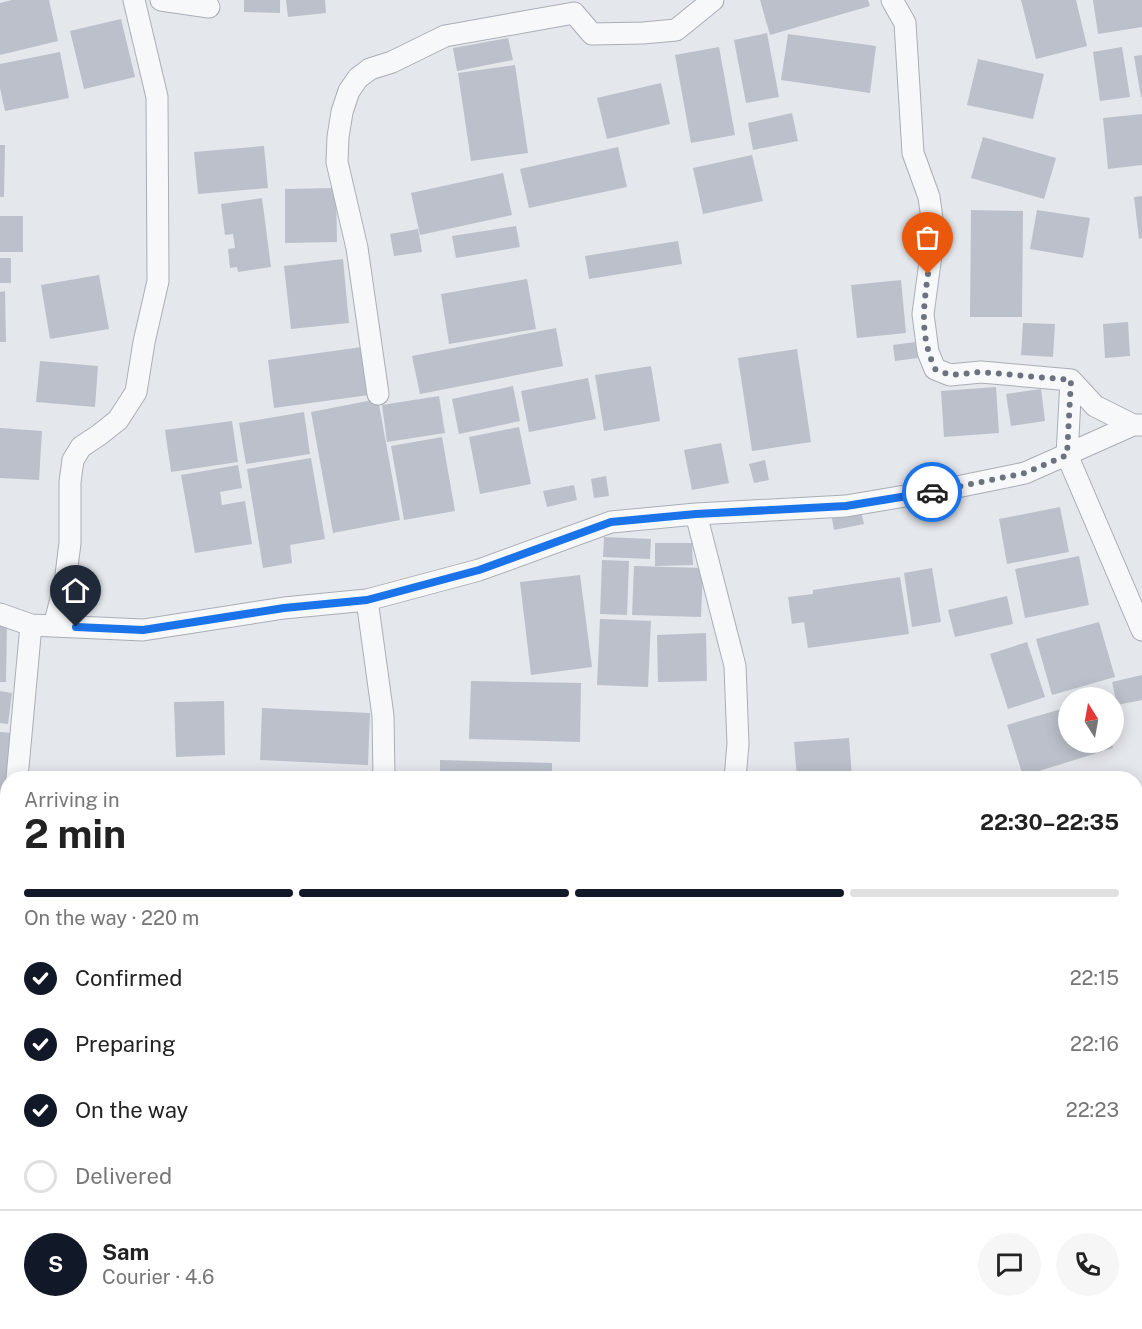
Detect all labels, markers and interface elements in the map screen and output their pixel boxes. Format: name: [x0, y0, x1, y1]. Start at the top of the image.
pin: [902, 212, 953, 274]
icon: bag: [911, 221, 944, 254]
courier: [902, 462, 962, 522]
icon: car: [916, 476, 949, 509]
pin: [50, 565, 101, 627]
icon: home: [59, 574, 92, 607]
north arrow: [1058, 687, 1124, 753]
map controls: [1058, 687, 1124, 753]
text: Arriving in: [24, 788, 119, 812]
text: 22:30–22:35: [980, 809, 1119, 835]
text: 2 min: [24, 811, 126, 857]
text: On the way · 220 m: [24, 906, 199, 930]
icon: check: [24, 962, 57, 995]
text: Confirmed: [75, 965, 182, 991]
text: 22:15: [1070, 966, 1119, 990]
icon: check: [24, 1028, 57, 1061]
text: Preparing: [75, 1031, 176, 1057]
text: 22:16: [1070, 1032, 1119, 1056]
icon: check: [24, 1094, 57, 1127]
text: On the way: [75, 1097, 188, 1123]
text: 22:23: [1066, 1098, 1119, 1122]
text: Delivered: [75, 1163, 172, 1189]
button: chat: [978, 1233, 1041, 1296]
button: phone: [1056, 1233, 1119, 1296]
text: Sam: [102, 1239, 149, 1265]
text: S: [48, 1251, 63, 1277]
text: Courier · 4.6: [102, 1265, 214, 1289]

